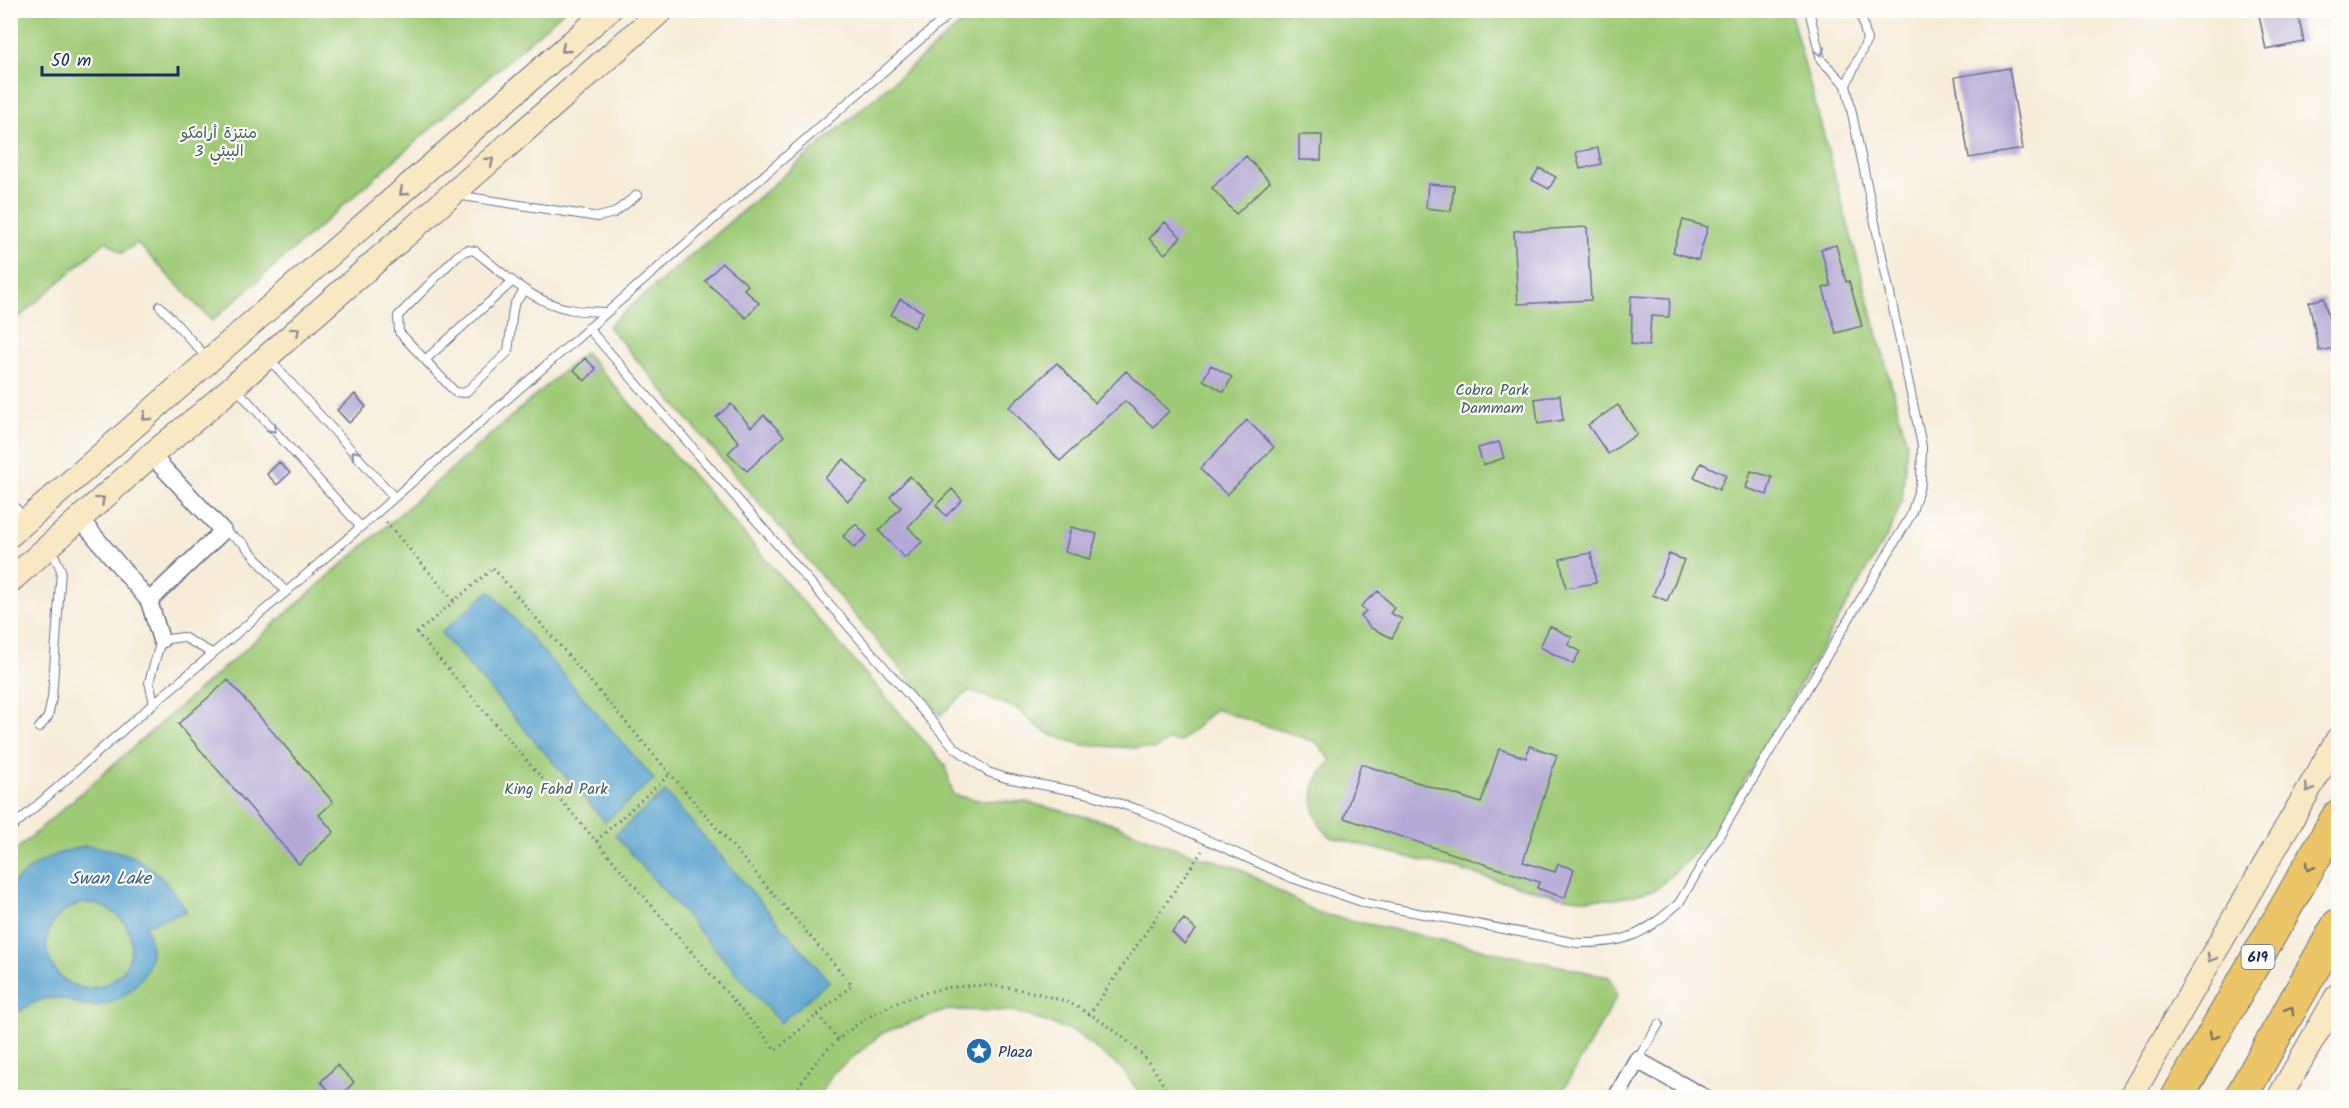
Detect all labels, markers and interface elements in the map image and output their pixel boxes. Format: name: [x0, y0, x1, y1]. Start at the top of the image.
scale bar: [42, 39, 178, 77]
one-way arrow: [561, 42, 572, 53]
one-way arrow: [1813, 46, 1825, 57]
text: 50 m: [51, 47, 91, 76]
park label: منتزة أرامكو البيئي 3: [179, 121, 257, 165]
one-way arrow: [484, 158, 495, 169]
one-way arrow: [399, 185, 410, 196]
one-way arrow: [289, 327, 300, 338]
park label: Cobra Park Dammam: [1455, 378, 1529, 421]
one-way arrow: [142, 410, 153, 421]
one-way arrow: [266, 422, 277, 433]
one-way arrow: [351, 450, 362, 460]
one-way arrow: [94, 496, 105, 507]
park label: King Fahd Park: [504, 777, 608, 802]
one-way arrow: [2305, 783, 2316, 793]
one-way arrow: [2305, 861, 2317, 871]
water label: Swan Lake: [69, 865, 153, 894]
road number: 619: [2242, 945, 2274, 969]
one-way arrow: [2207, 952, 2218, 962]
one-way arrow: [2283, 1006, 2294, 1016]
one-way arrow: [2208, 1030, 2220, 1040]
place icon: Plaza: [964, 1036, 994, 1066]
place label: Plaza: [998, 1040, 1033, 1065]

